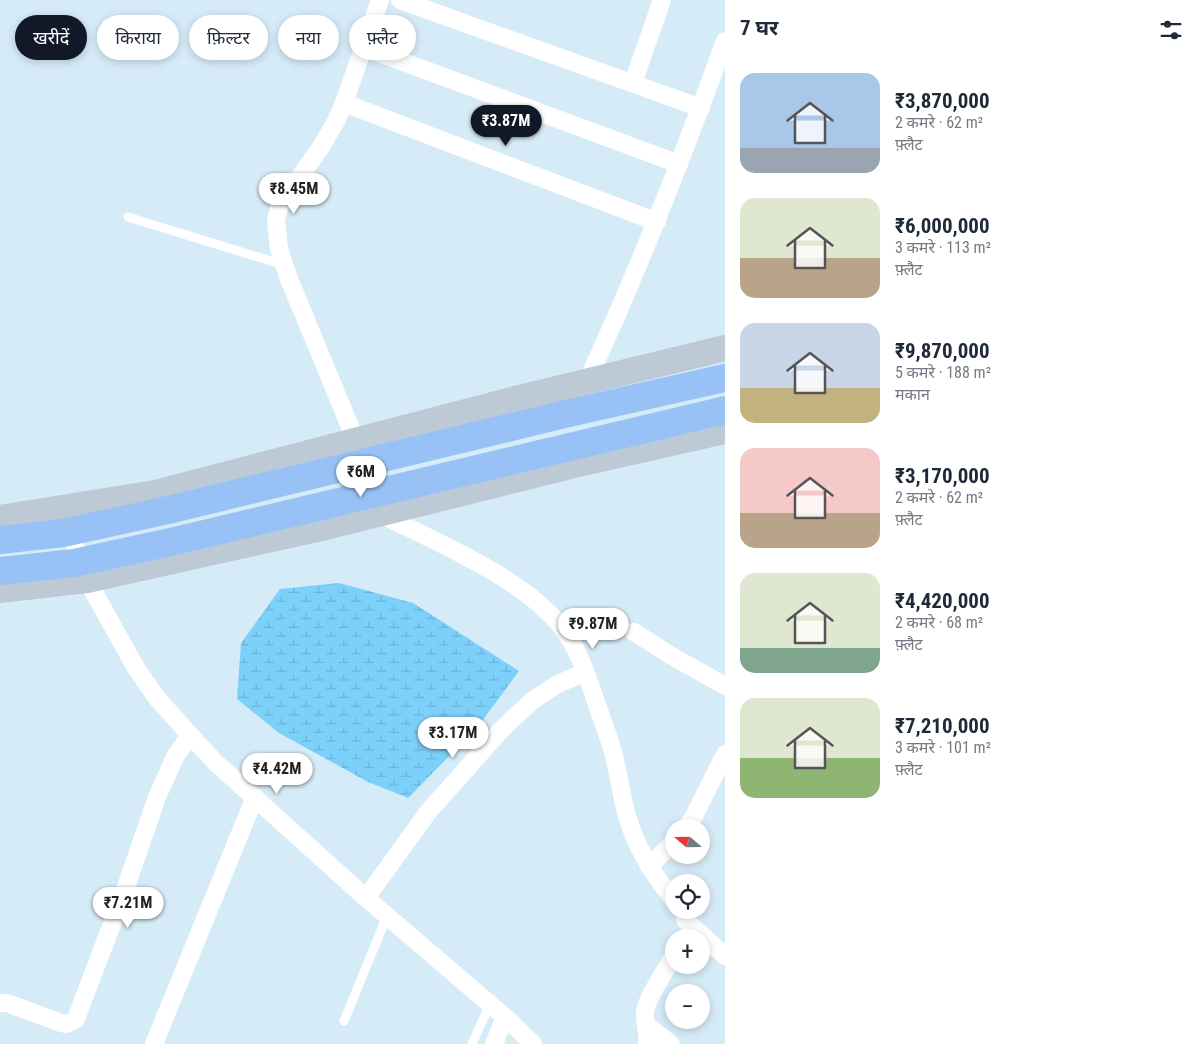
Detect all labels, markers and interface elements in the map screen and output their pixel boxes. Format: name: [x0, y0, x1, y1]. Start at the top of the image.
chip: खरीदें: [15, 15, 87, 60]
chip: किराया: [97, 15, 179, 60]
chip: फ़िल्टर: [189, 15, 268, 60]
chip: नया: [278, 15, 339, 60]
chip: फ़्लैट: [349, 15, 416, 60]
text: 7 घर: [740, 16, 778, 40]
icon: filters: [1157, 16, 1185, 44]
text: ₹3,870,000: [895, 89, 990, 113]
icon: home: [780, 93, 840, 153]
pin: ₹3.87M: [465, 104, 547, 147]
text: ₹3.87M: [482, 111, 530, 130]
text: 2 कमरे · 62 m²: [895, 113, 983, 132]
text: फ़्लैट: [895, 135, 923, 154]
pin: ₹8.45M: [253, 172, 335, 215]
text: ₹8.45M: [270, 179, 318, 198]
text: ₹6,000,000: [895, 214, 990, 238]
icon: home: [780, 218, 840, 278]
text: 3 कमरे · 113 m²: [895, 238, 991, 257]
text: फ़्लैट: [895, 260, 923, 279]
text: ₹9,870,000: [895, 339, 990, 363]
icon: home: [780, 343, 840, 403]
text: 5 कमरे · 188 m²: [895, 363, 991, 382]
text: मकान: [895, 385, 930, 404]
pin: ₹6M: [337, 456, 385, 498]
text: ₹6M: [347, 462, 375, 481]
text: ₹3,170,000: [895, 464, 990, 488]
icon: home: [780, 468, 840, 528]
text: 2 कमरे · 62 m²: [895, 488, 983, 507]
text: फ़्लैट: [895, 510, 923, 529]
text: ₹4,420,000: [895, 589, 990, 613]
icon: home: [780, 593, 840, 653]
pin: ₹9.87M: [552, 608, 634, 650]
text: 2 कमरे · 68 m²: [895, 613, 983, 632]
text: ₹9.87M: [569, 614, 617, 633]
text: फ़्लैट: [895, 635, 923, 654]
text: ₹7,210,000: [895, 714, 990, 738]
pin: ₹3.17M: [412, 716, 494, 759]
icon: home: [780, 718, 840, 778]
text: ₹3.17M: [429, 723, 477, 742]
text: 3 कमरे · 101 m²: [895, 738, 991, 757]
pin: ₹4.42M: [236, 752, 318, 795]
text: ₹4.42M: [253, 759, 301, 778]
text: फ़्लैट: [895, 760, 923, 779]
north arrow: [665, 819, 710, 864]
map controls: [665, 819, 710, 1029]
button: locate: [665, 874, 710, 919]
pin: ₹7.21M: [87, 886, 169, 929]
text: ₹7.21M: [104, 893, 152, 912]
button: +: [665, 929, 710, 974]
button: −: [665, 984, 710, 1029]

